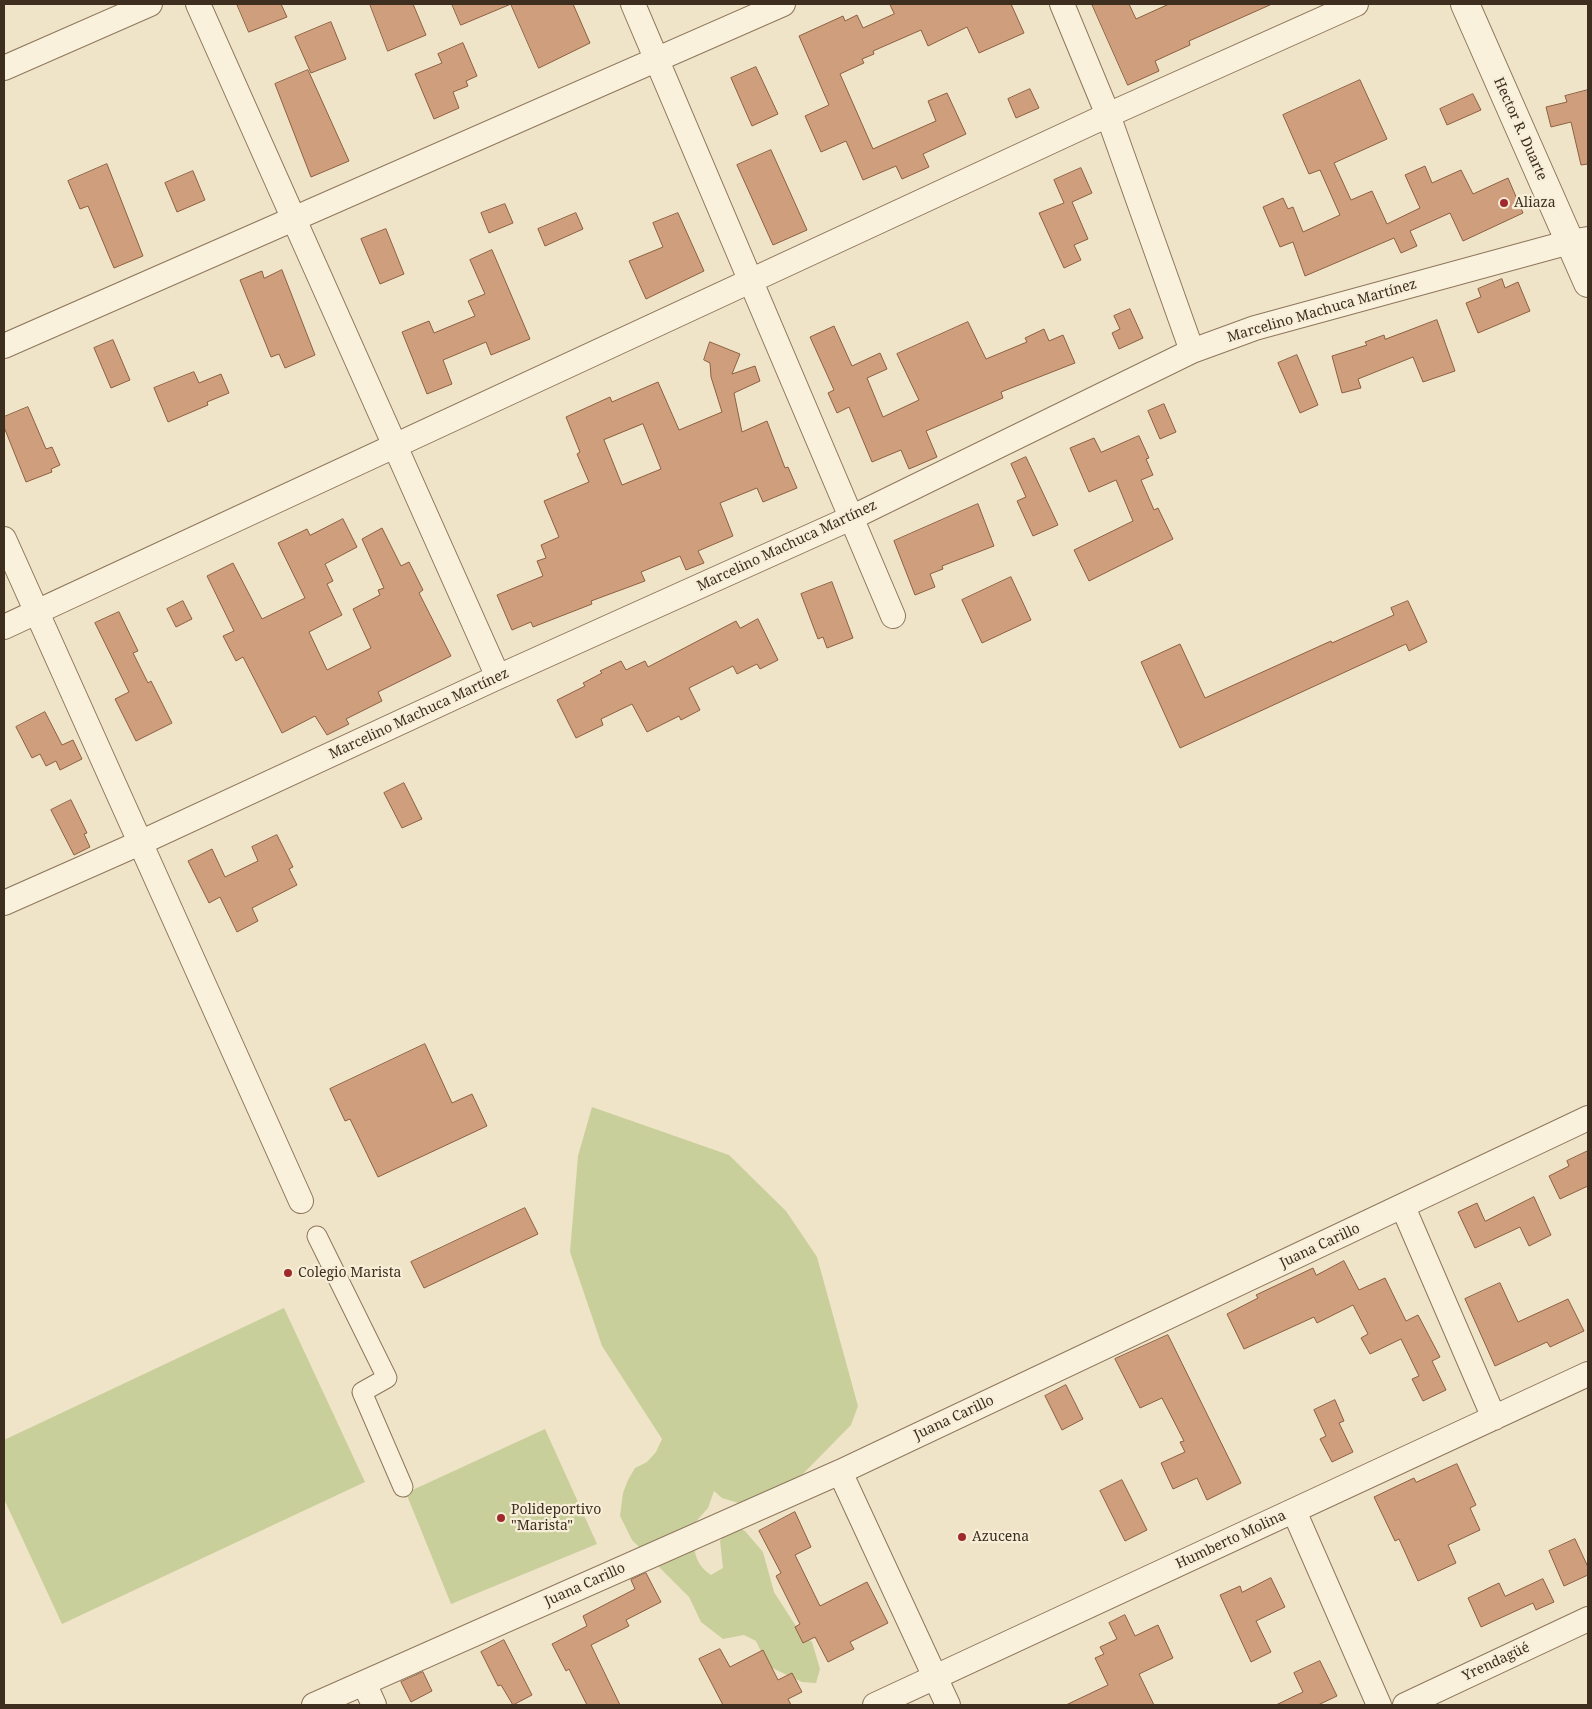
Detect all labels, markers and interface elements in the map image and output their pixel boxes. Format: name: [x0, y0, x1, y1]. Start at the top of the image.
street label: Hector R. Duarte: [1490, 75, 1550, 183]
place label: Aliaza: [1514, 195, 1556, 211]
marker: Aliaza: [1498, 197, 1510, 209]
street label: Marcelino Machuca Martínez: [1225, 276, 1419, 346]
street label: Marcelino Machuca Martínez: [694, 497, 880, 595]
street label: Marcelino Machuca Martínez: [326, 665, 512, 763]
street label: Juana Carillo: [1277, 1220, 1363, 1272]
place label: Colegio Marista: [298, 1265, 401, 1281]
marker: Colegio Marista: [282, 1267, 294, 1279]
street label: Juana Carillo: [911, 1392, 997, 1444]
place label: Polideportivo "Marista": [511, 1502, 601, 1534]
street label: Humberto Molina: [1173, 1507, 1289, 1573]
marker: Polideportivo "Marista": [495, 1512, 507, 1524]
place label: Azucena: [972, 1529, 1029, 1545]
marker: Azucena: [956, 1531, 968, 1543]
street label: Juana Carillo: [542, 1560, 628, 1610]
street label: Yrendagüé: [1460, 1639, 1532, 1685]

